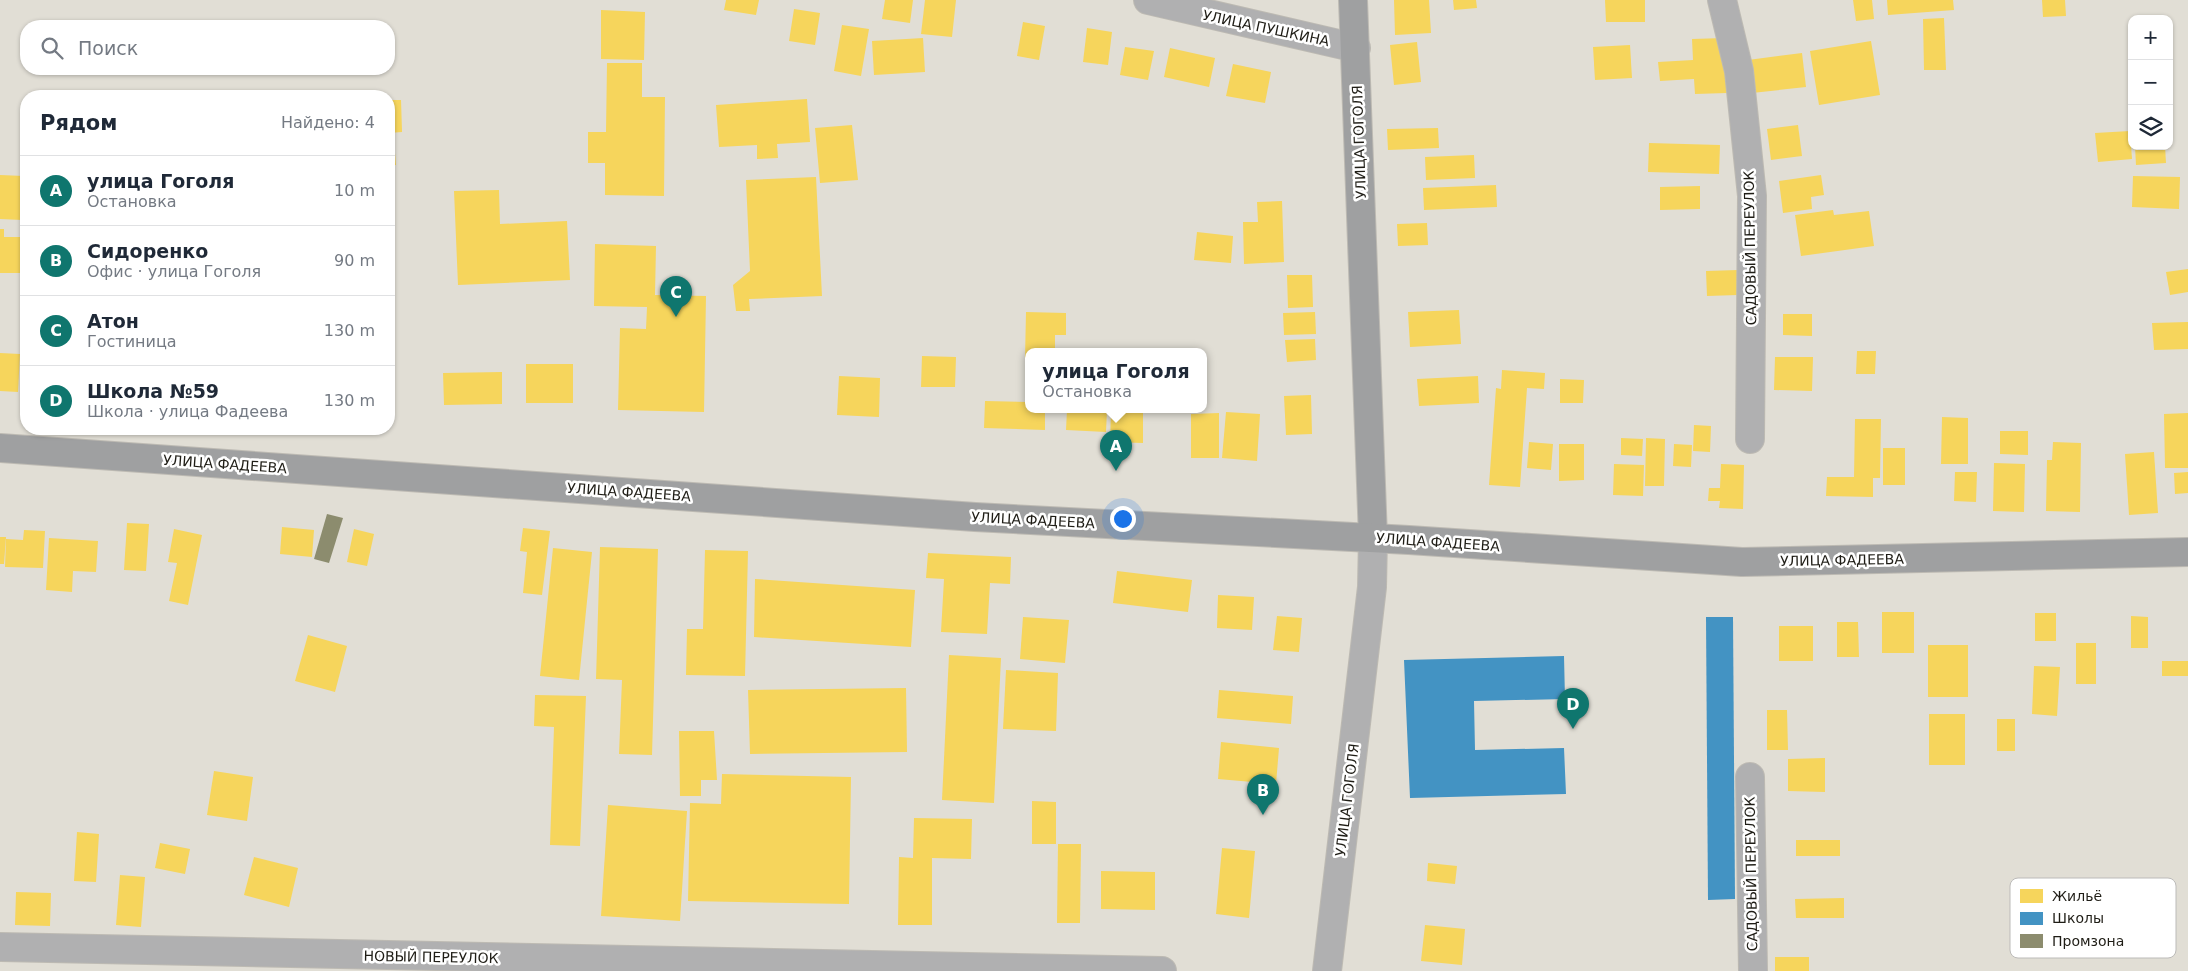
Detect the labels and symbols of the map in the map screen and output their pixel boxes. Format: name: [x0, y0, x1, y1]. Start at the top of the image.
street label: УЛИЦА ПУШКИНА: [1201, 7, 1331, 49]
street label: УЛИЦА ГОГОЛЯ: [1349, 85, 1369, 199]
street label: САДОВЫЙ ПЕРЕУЛОК: [1740, 170, 1759, 326]
pin: C: [660, 276, 692, 317]
pin: A: [1100, 430, 1132, 471]
street label: УЛИЦА ФАДЕЕВА: [163, 452, 288, 476]
street label: УЛИЦА ФАДЕЕВА: [567, 480, 692, 504]
your location: [1110, 506, 1136, 532]
street label: УЛИЦА ФАДЕЕВА: [971, 509, 1096, 531]
street label: УЛИЦА ФАДЕЕВА: [1376, 530, 1501, 554]
street label: УЛИЦА ФАДЕЕВА: [1780, 551, 1904, 569]
pin: D: [1557, 688, 1589, 729]
street label: УЛИЦА ГОГОЛЯ: [1332, 743, 1362, 857]
pin: B: [1247, 774, 1279, 815]
street label: САДОВЫЙ ПЕРЕУЛОК: [1741, 796, 1760, 952]
legend: [2010, 878, 2176, 958]
text: Жильё: [2052, 888, 2102, 904]
text: Школы: [2052, 910, 2104, 926]
text: Промзона: [2052, 933, 2124, 949]
street label: НОВЫЙ ПЕРЕУЛОК: [363, 947, 499, 966]

